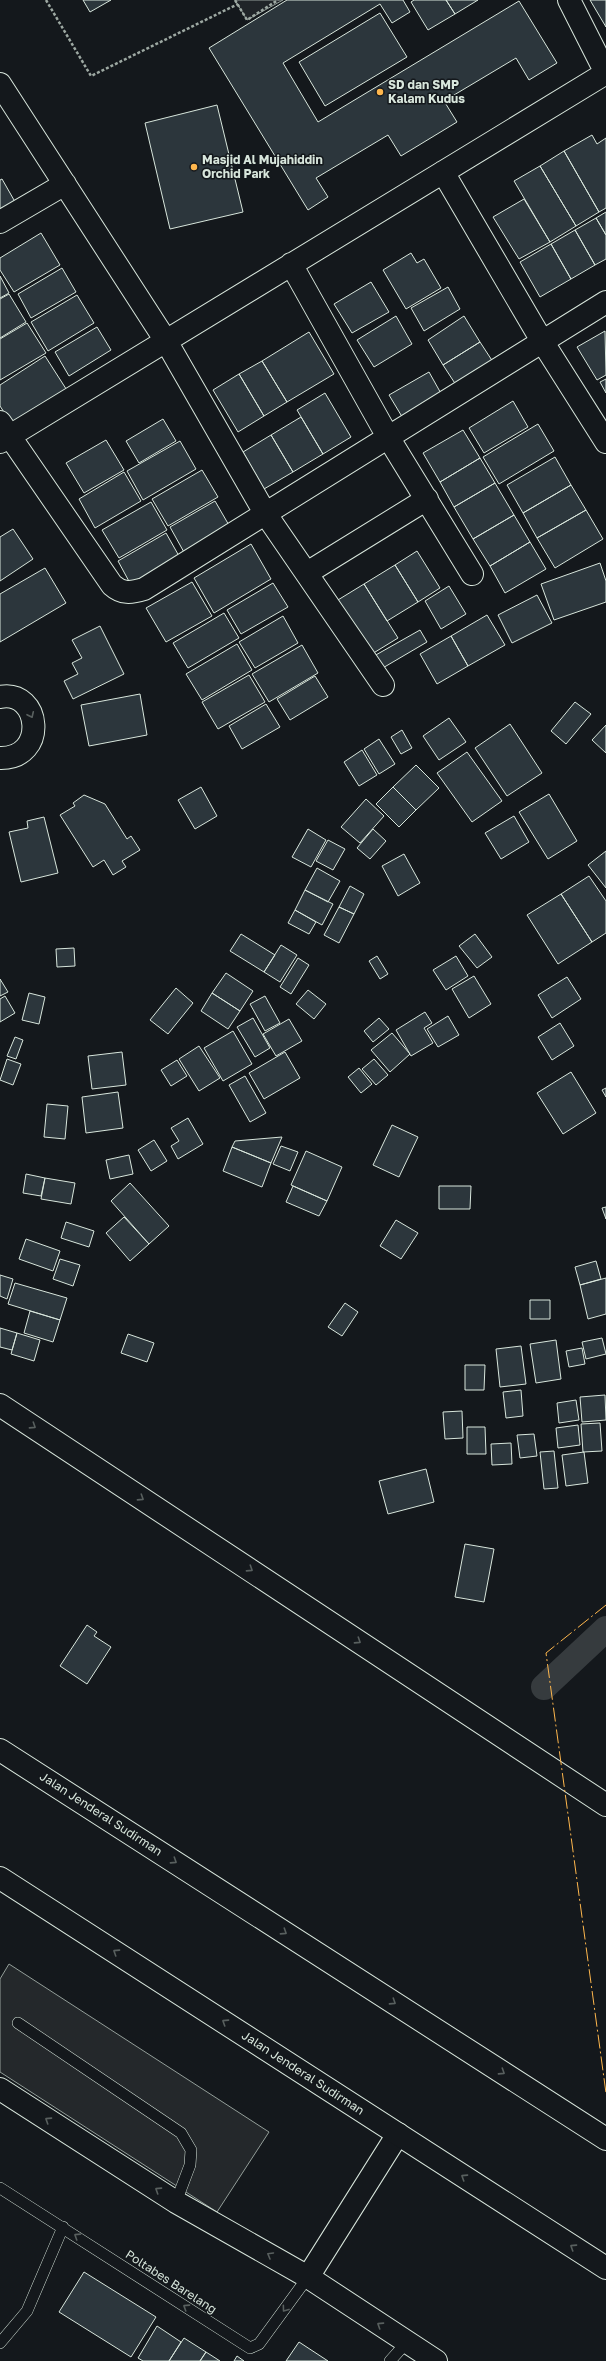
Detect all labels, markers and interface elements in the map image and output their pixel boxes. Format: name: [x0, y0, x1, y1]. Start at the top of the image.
place label: SD dan SMP Kalam Kudus: [388, 77, 465, 106]
marker: SD dan SMP Kalam Kudus: [375, 87, 385, 97]
place label: Masjid Al Mujahiddin Orchid Park: [202, 152, 323, 181]
marker: Masjid Al Mujahiddin Orchid Park: [189, 162, 199, 172]
one-way arrow: [26, 711, 34, 718]
one-way arrow: [28, 1421, 35, 1428]
one-way arrow: [137, 1493, 144, 1501]
one-way arrow: [245, 1565, 252, 1572]
one-way arrow: [354, 1636, 361, 1644]
street label: Jalan Jenderal Sudirman: [37, 1768, 165, 1859]
one-way arrow: [170, 1857, 177, 1864]
one-way arrow: [279, 1927, 286, 1934]
one-way arrow: [113, 1949, 120, 1957]
one-way arrow: [389, 1997, 396, 2005]
one-way arrow: [222, 2020, 229, 2027]
street label: Jalan Jenderal Sudirman: [239, 2027, 367, 2118]
one-way arrow: [498, 2067, 505, 2074]
one-way arrow: [46, 2118, 53, 2125]
one-way arrow: [461, 2174, 468, 2181]
one-way arrow: [155, 2187, 162, 2195]
one-way arrow: [75, 2234, 82, 2241]
one-way arrow: [570, 2244, 577, 2251]
street label: Poltabes Barelang: [123, 2247, 220, 2317]
one-way arrow: [267, 2253, 274, 2260]
one-way arrow: [283, 2304, 290, 2311]
one-way arrow: [183, 2305, 190, 2312]
one-way arrow: [377, 2322, 384, 2329]

